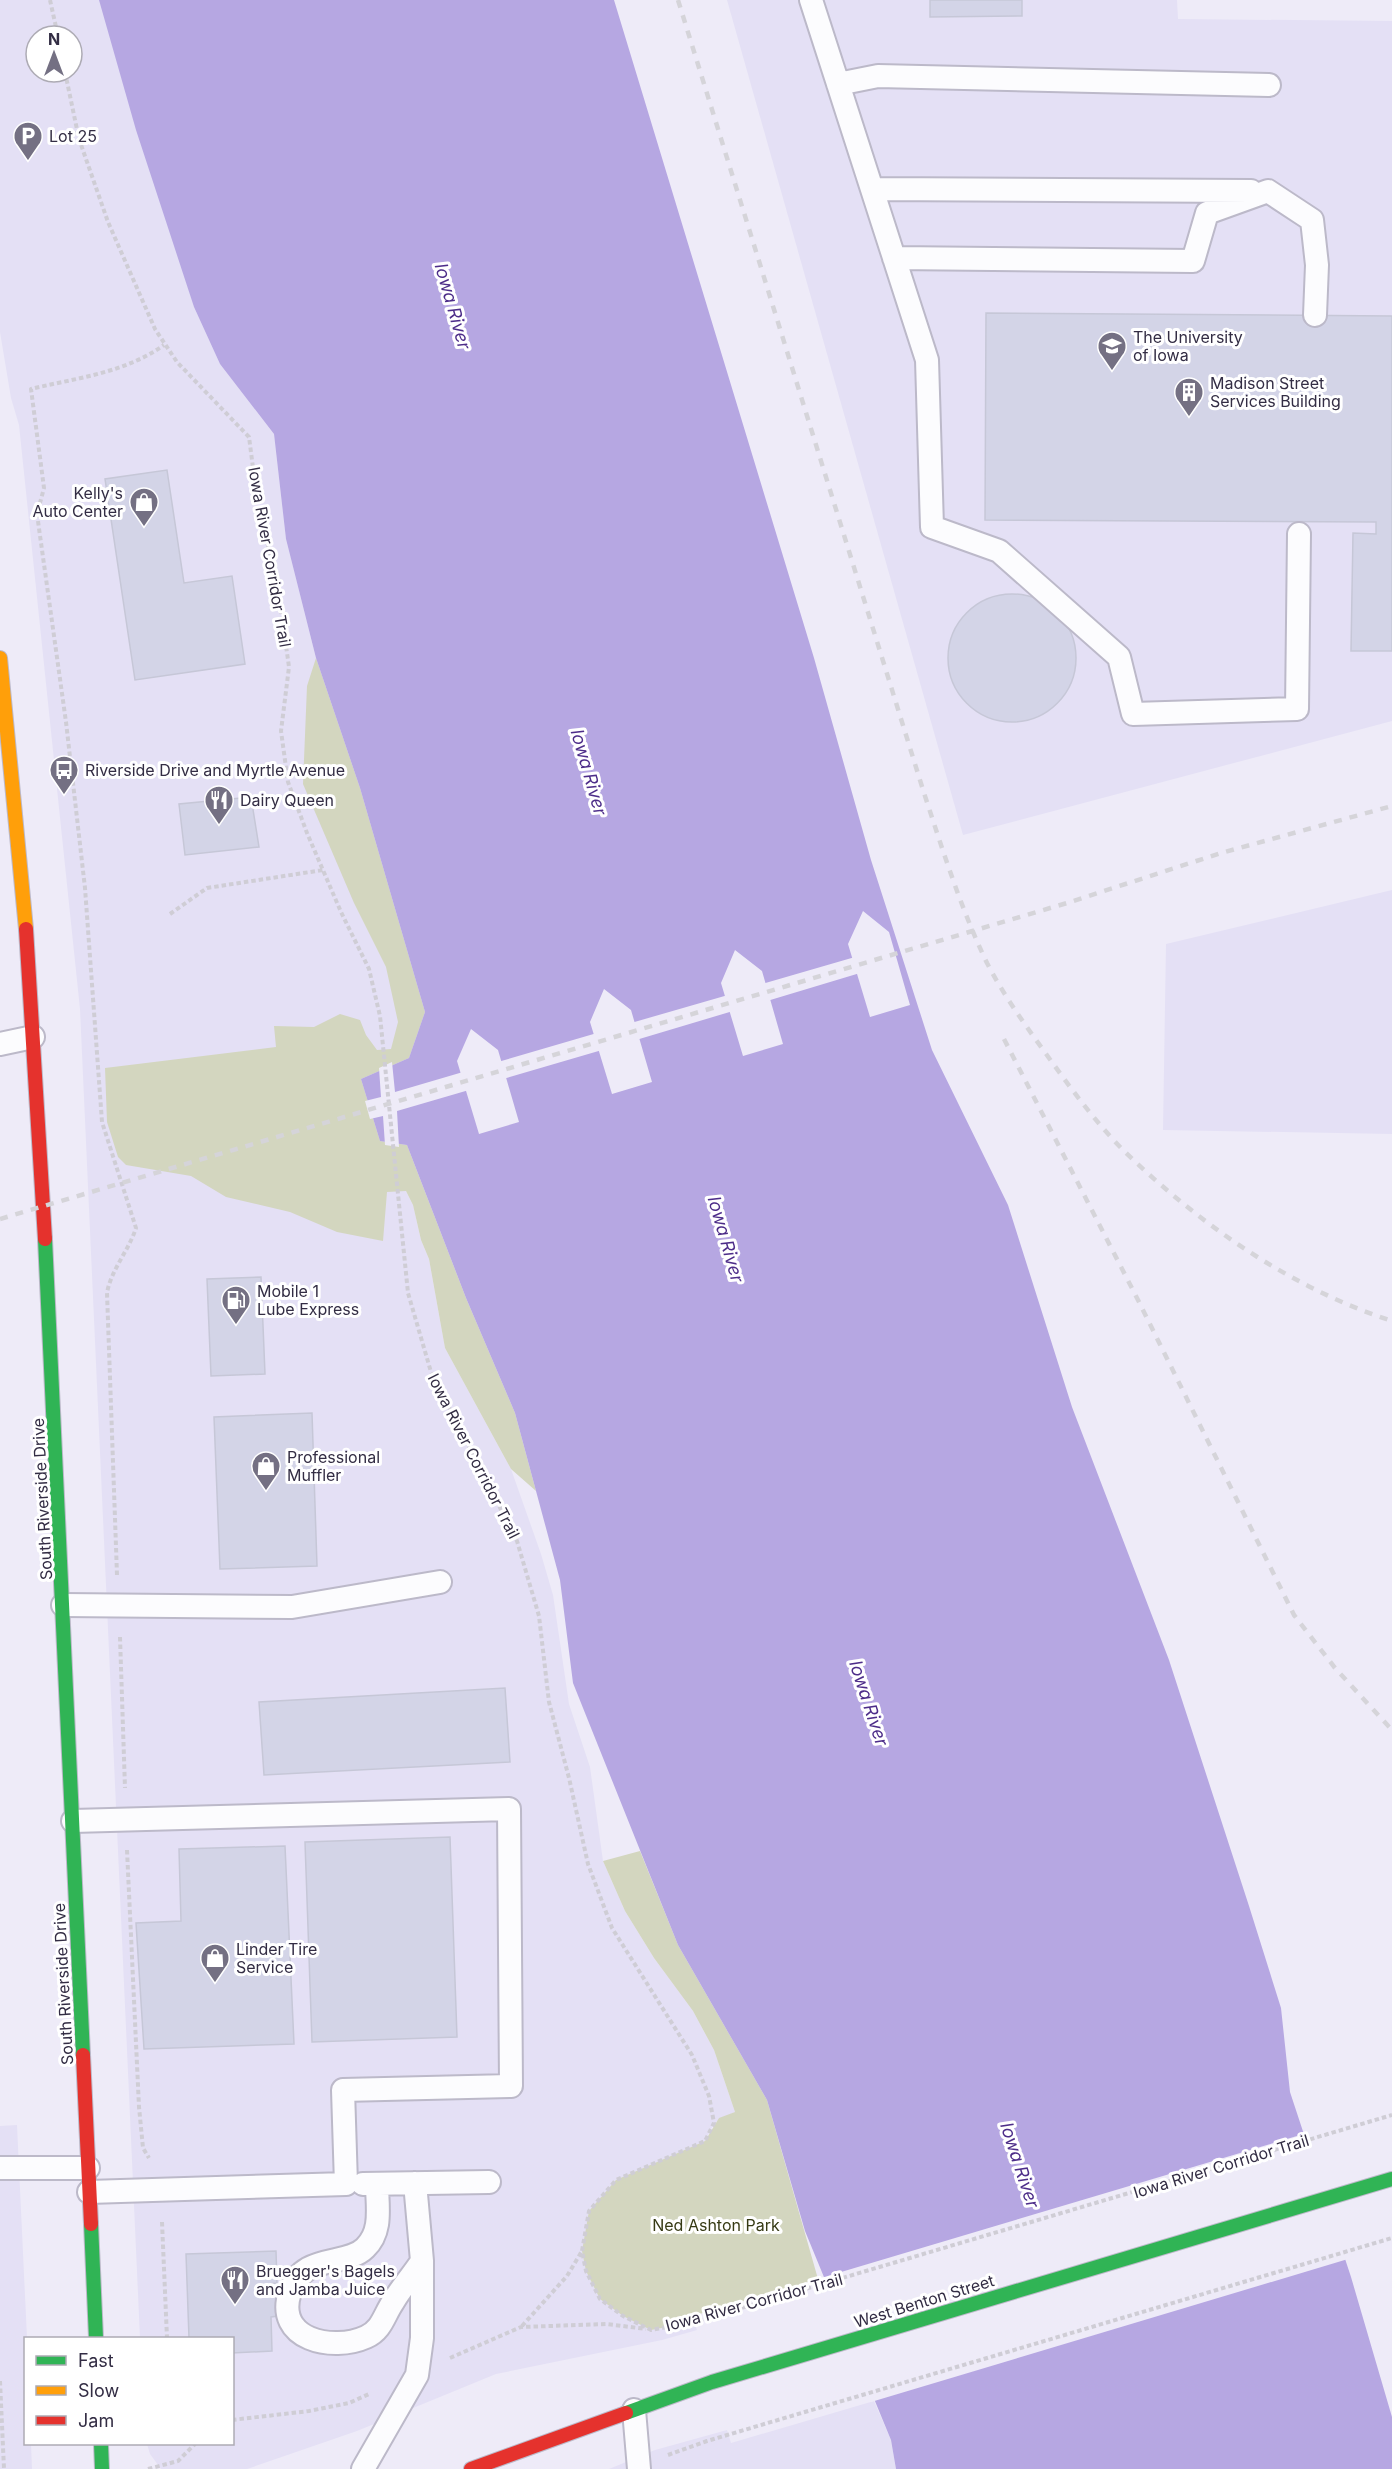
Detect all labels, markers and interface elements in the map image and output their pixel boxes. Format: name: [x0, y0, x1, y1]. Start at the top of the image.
north arrow: [24, 24, 84, 84]
text: N: [48, 29, 60, 49]
parking icon: Lot 25: [12, 120, 44, 162]
place label: Lot 25: [49, 126, 97, 146]
water label: Iowa River: [431, 260, 476, 353]
place label: The University of Iowa: [1133, 327, 1243, 365]
school or university icon: The University of Iowa: [1096, 330, 1128, 372]
place label: Madison Street Services Building: [1210, 373, 1341, 411]
building icon: Madison Street Services Building: [1173, 376, 1205, 418]
street label: Iowa River Corridor Trail: [244, 465, 296, 649]
place label: Kelly's Auto Center: [32, 483, 123, 521]
shop icon: Kelly's Auto Center: [128, 486, 160, 528]
water label: Iowa River: [567, 726, 612, 819]
bus stop icon: Riverside Drive and Myrtle Avenue: [48, 754, 80, 796]
place label: Riverside Drive and Myrtle Avenue: [85, 760, 345, 780]
restaurant icon: Dairy Queen: [203, 784, 235, 826]
place label: Dairy Queen: [240, 790, 334, 810]
water label: Iowa River: [704, 1193, 749, 1286]
place label: Mobile 1 Lube Express: [257, 1281, 359, 1319]
fuel station icon: Mobile 1 Lube Express: [220, 1284, 252, 1326]
street label: Iowa River Corridor Trail: [424, 1370, 524, 1542]
street label: South Riverside Drive: [28, 1417, 56, 1581]
place label: Professional Muffler: [287, 1447, 380, 1485]
shop icon: Professional Muffler: [250, 1450, 282, 1492]
water label: Iowa River: [845, 1658, 893, 1750]
street label: South Riverside Drive: [49, 1902, 77, 2066]
place label: Linder Tire Service: [236, 1939, 317, 1977]
shop icon: Linder Tire Service: [199, 1942, 231, 1984]
water label: Iowa River: [996, 2120, 1044, 2212]
street label: Iowa River Corridor Trail: [1131, 2130, 1311, 2202]
park label: Ned Ashton Park: [652, 2215, 780, 2235]
place label: Bruegger's Bagels and Jamba Juice: [256, 2261, 395, 2299]
restaurant icon: Bruegger's Bagels and Jamba Juice: [219, 2264, 251, 2306]
street label: Iowa River Corridor Trail: [663, 2269, 845, 2335]
street label: West Benton Street: [852, 2270, 996, 2332]
legend: [24, 2337, 234, 2445]
text: Fast: [78, 2350, 114, 2371]
text: Slow: [78, 2380, 119, 2401]
text: Jam: [78, 2410, 114, 2431]

